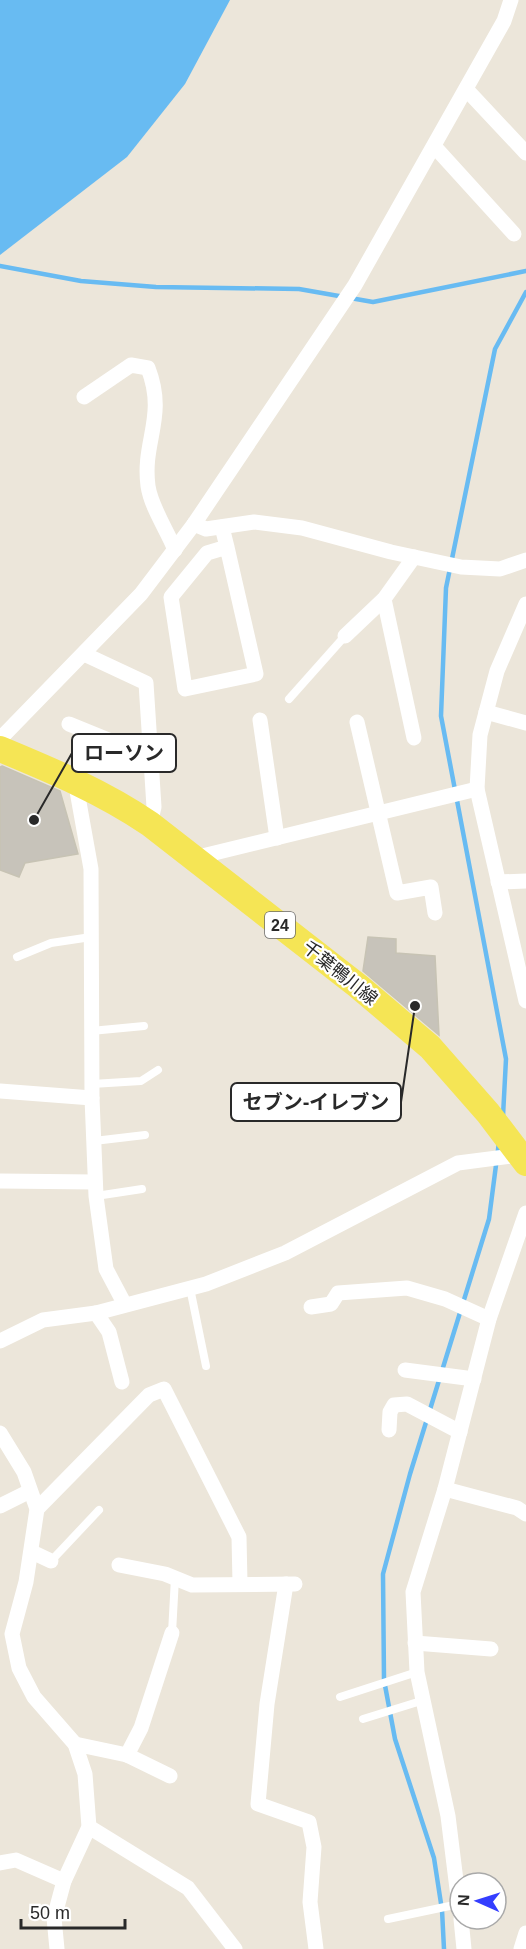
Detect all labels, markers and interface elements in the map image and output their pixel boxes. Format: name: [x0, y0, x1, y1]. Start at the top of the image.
callout: ローソン: [72, 734, 176, 772]
text: ローソン: [84, 742, 164, 764]
road number: 24: [265, 912, 295, 938]
street label: 千葉鴨川線: [299, 937, 381, 1009]
callout: セブン-イレブン: [231, 1083, 401, 1121]
text: セブン-イレブン: [243, 1091, 389, 1113]
north arrow: [448, 1871, 508, 1931]
scale bar: [21, 1892, 124, 1930]
text: N: [455, 1894, 472, 1906]
text: 50 m: [30, 1903, 70, 1923]

